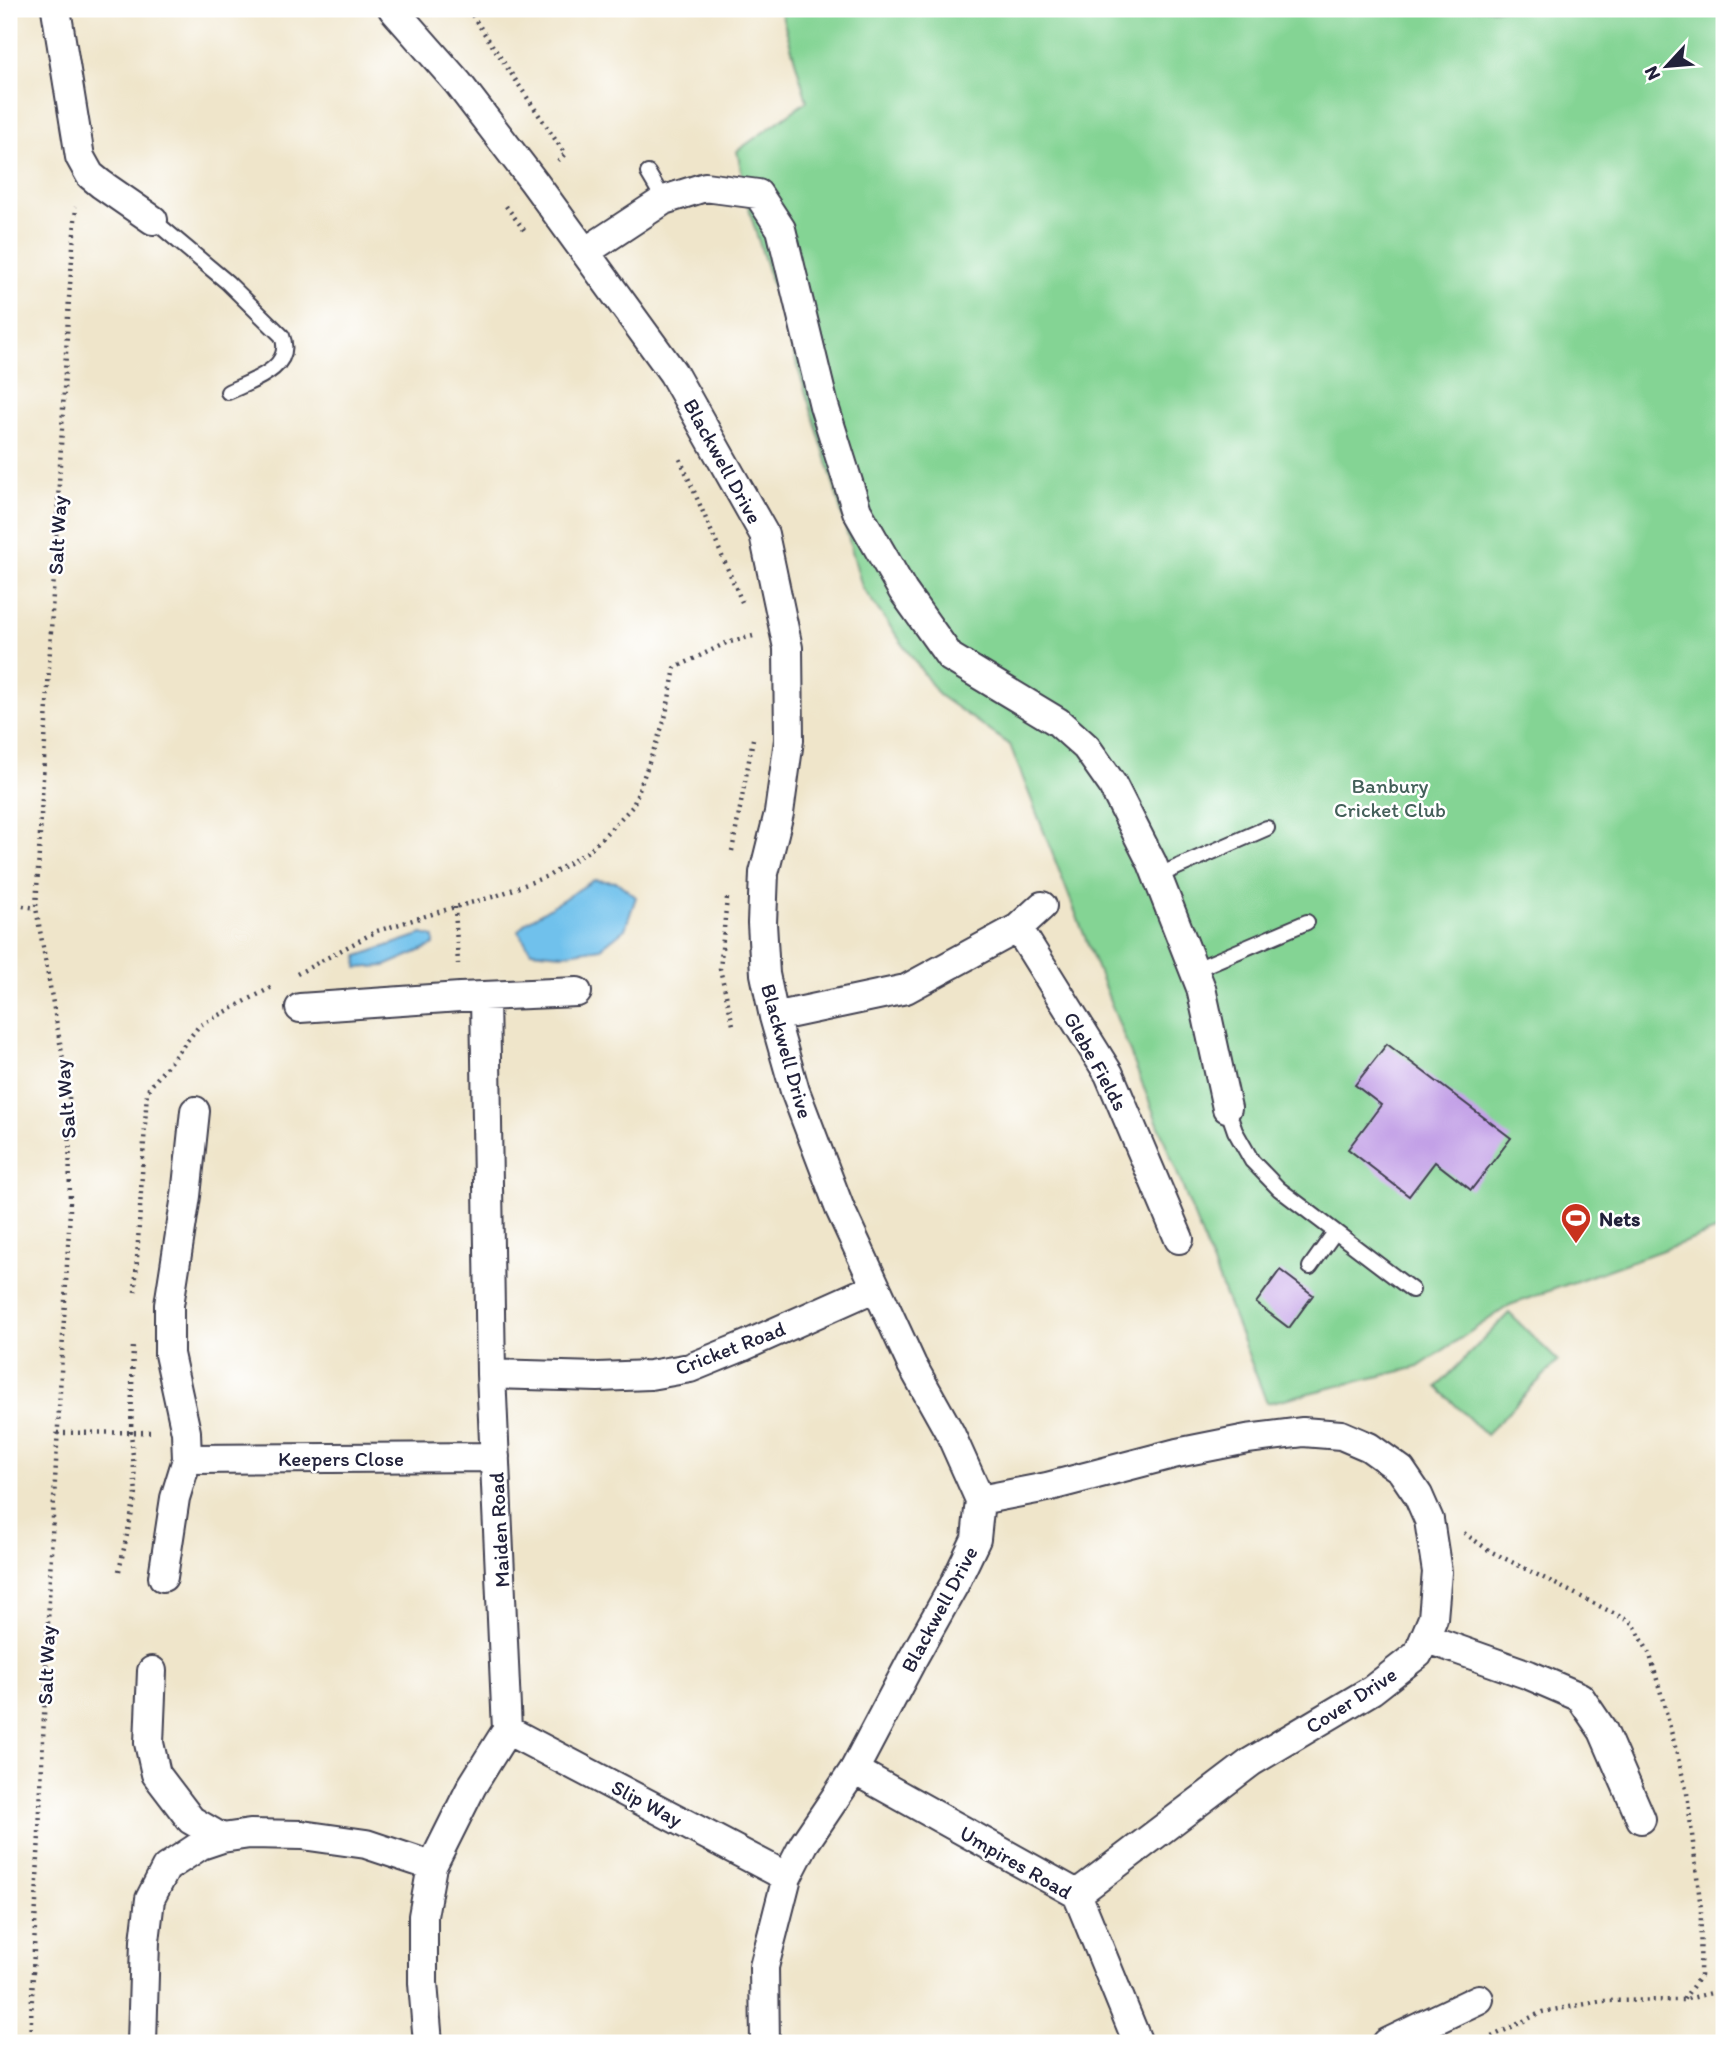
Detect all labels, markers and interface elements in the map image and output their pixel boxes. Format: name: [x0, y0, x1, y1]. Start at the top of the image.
north arrow: [1632, 32, 1702, 102]
text: N: [1639, 62, 1665, 84]
street label: Blackwell Drive: [678, 394, 768, 528]
street label: Salt Way: [42, 495, 72, 575]
park label: Banbury Cricket Club: [1334, 773, 1446, 822]
street label: Blackwell Drive: [756, 981, 818, 1121]
street label: Glebe Fields: [1059, 1007, 1133, 1115]
street label: Salt Way: [49, 1058, 81, 1140]
sports icon: Nets: [1559, 1201, 1593, 1245]
place label: Nets: [1599, 1206, 1640, 1231]
street label: Cricket Road: [672, 1316, 788, 1380]
street label: Keepers Close: [278, 1446, 404, 1471]
street label: Maiden Road: [483, 1471, 515, 1588]
street label: Blackwell Drive: [895, 1542, 983, 1676]
street label: Salt Way: [32, 1625, 60, 1705]
street label: Cover Drive: [1301, 1661, 1401, 1739]
street label: Slip Way: [607, 1774, 687, 1832]
street label: Umpires Road: [956, 1820, 1076, 1904]

